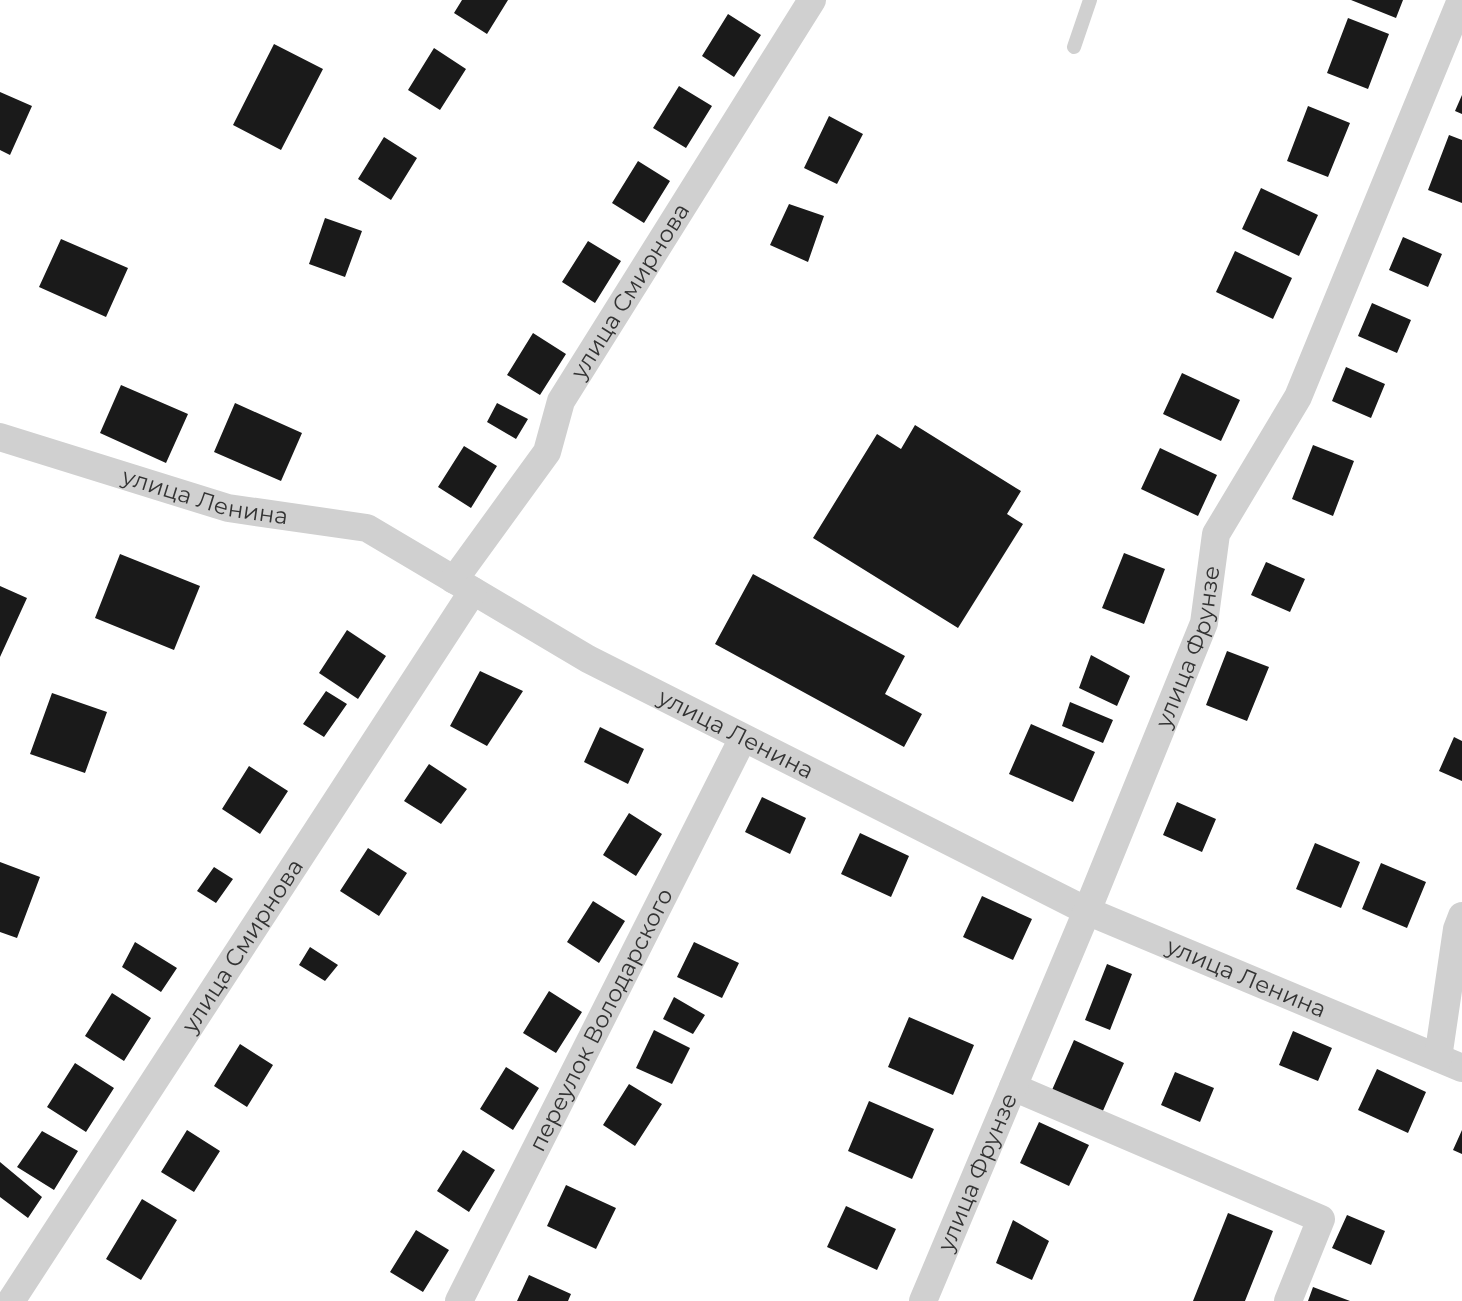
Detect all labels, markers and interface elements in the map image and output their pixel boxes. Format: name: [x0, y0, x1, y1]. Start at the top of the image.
street label: улица Смирнова: [564, 198, 695, 385]
street label: улица Ленина: [118, 462, 290, 530]
street label: улица Фрунзе: [1149, 564, 1226, 733]
street label: улица Ленина: [653, 682, 818, 785]
street label: улица Смирнова: [175, 853, 309, 1039]
street label: переулок Володарского: [523, 883, 679, 1156]
street label: улица Ленина: [1161, 932, 1330, 1024]
street label: улица Фрунзе: [931, 1088, 1023, 1256]

